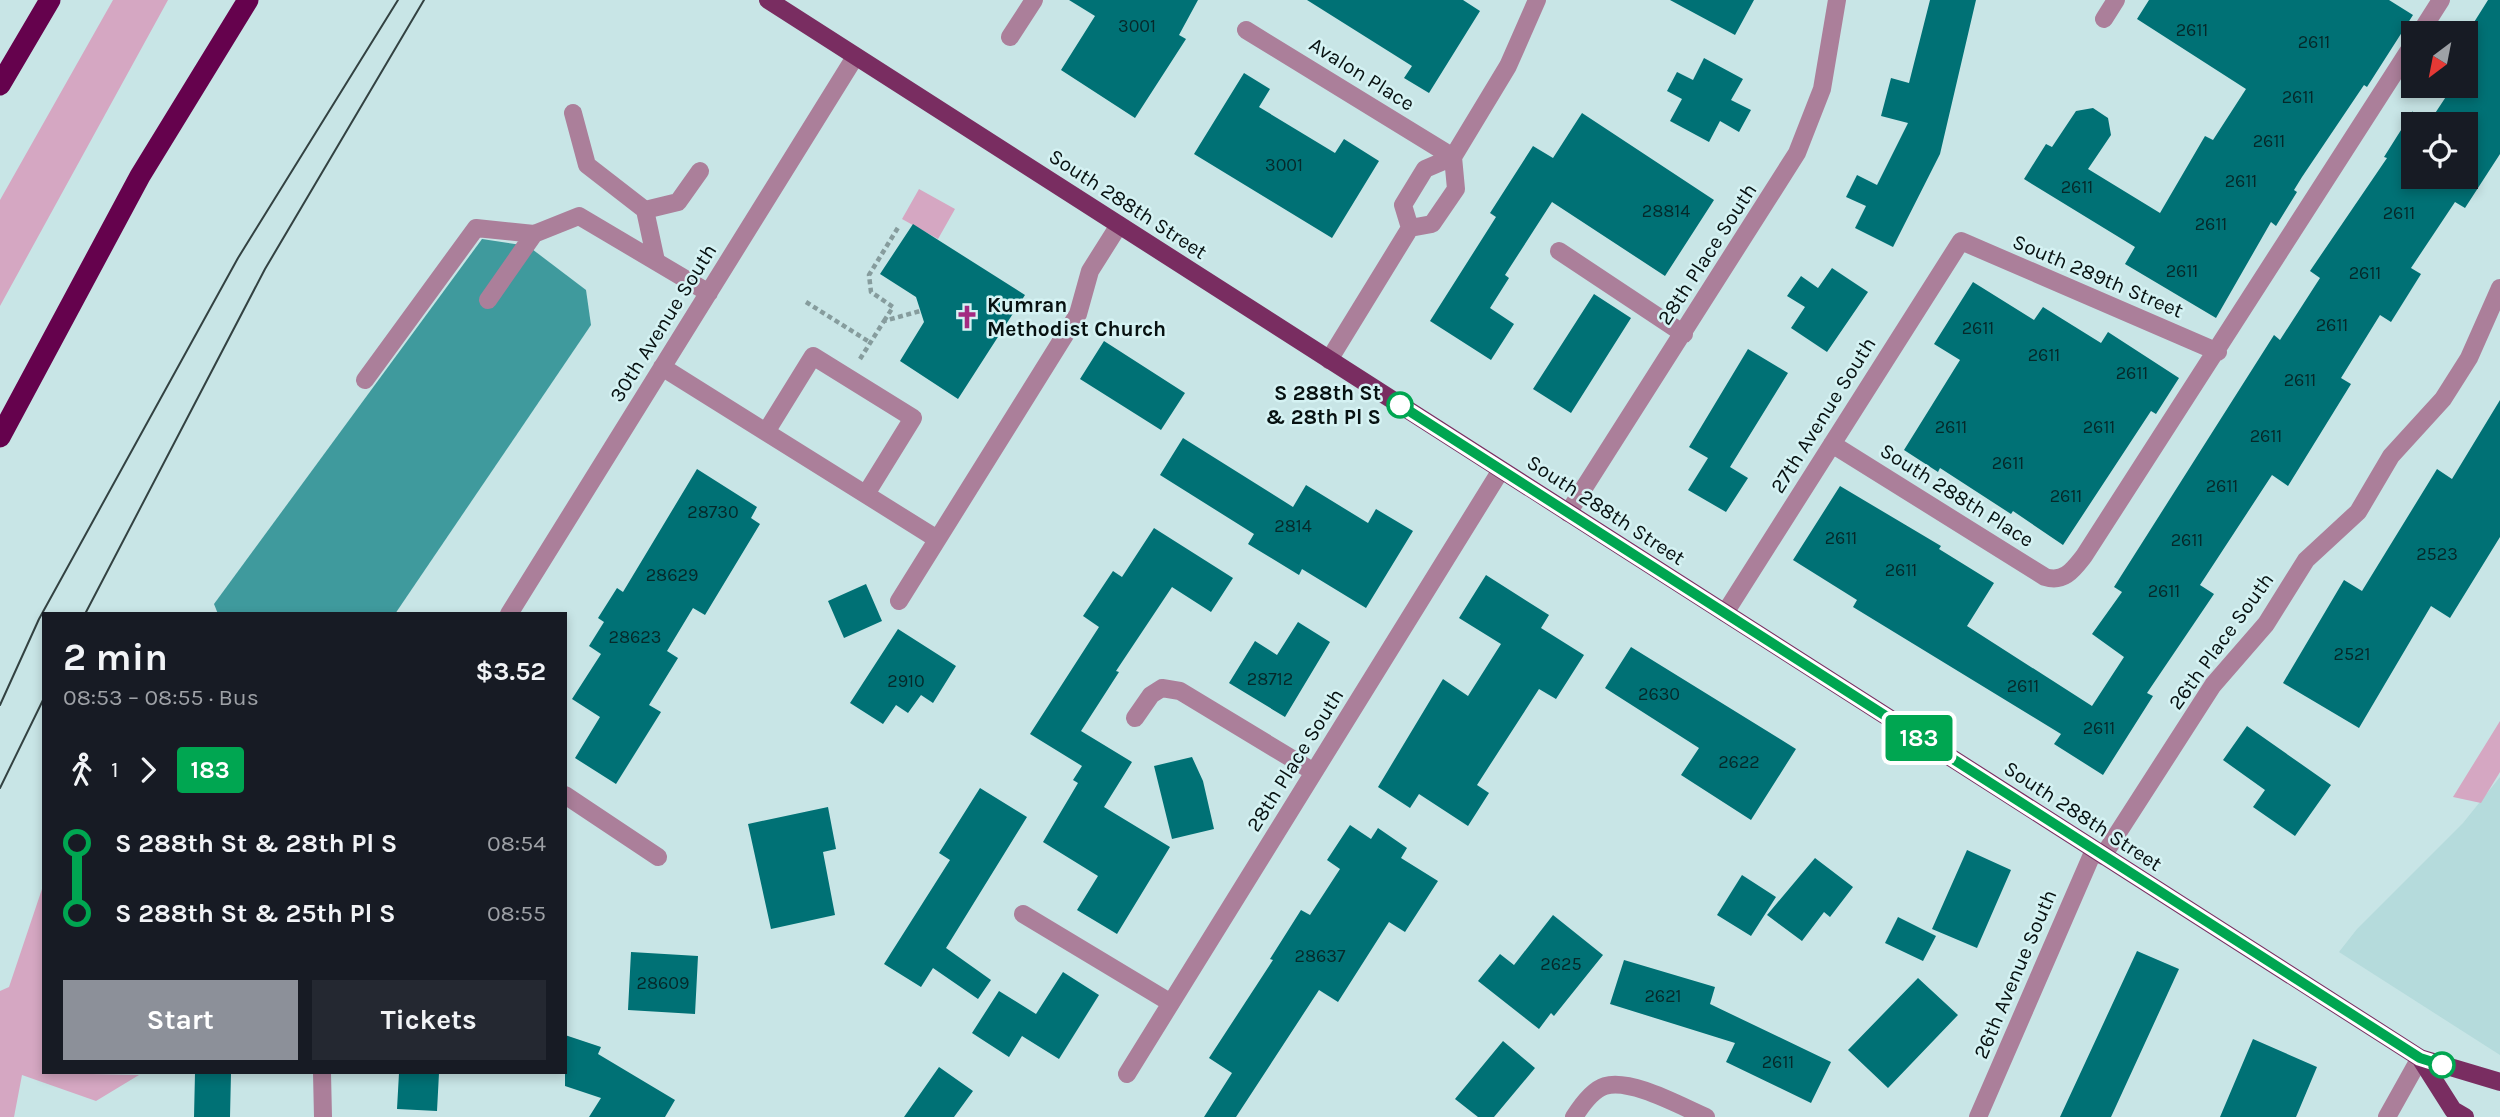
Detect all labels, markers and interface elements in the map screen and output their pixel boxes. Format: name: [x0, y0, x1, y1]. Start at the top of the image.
house number: 3001: [1118, 15, 1156, 37]
house number: 2611: [2176, 19, 2208, 41]
north arrow: [2401, 21, 2478, 98]
map controls: [2401, 21, 2478, 189]
house number: 2611: [2298, 31, 2330, 53]
street label: Avalon Place: [1305, 32, 1419, 116]
house number: 2611: [2282, 86, 2314, 108]
button: locate: [2401, 112, 2478, 189]
house number: 2611: [2253, 130, 2285, 152]
street label: South 288th Street: [1044, 144, 1212, 264]
house number: 3001: [1265, 154, 1303, 176]
house number: 2611: [2225, 170, 2257, 192]
house number: 2611: [2061, 176, 2093, 198]
street label: 28th Place South: [1652, 179, 1762, 329]
house number: 28814: [1642, 200, 1690, 222]
house number: 2611: [2383, 202, 2415, 224]
house number: 2611: [2195, 213, 2227, 235]
street label: South 289th Street: [2009, 229, 2187, 323]
street label: 30th Avenue South: [605, 239, 721, 407]
house number: 2611: [2166, 260, 2198, 282]
house number: 2611: [2349, 262, 2381, 284]
place label: Kumran Methodist Church: [987, 293, 1166, 341]
church icon: Kumran Methodist Church: [953, 303, 981, 331]
house number: 2611: [2316, 314, 2348, 336]
house number: 2611: [1962, 317, 1994, 339]
street label: 27th Avenue South: [1765, 333, 1881, 497]
house number: 2611: [2028, 344, 2060, 366]
house number: 2611: [2116, 362, 2148, 384]
house number: 2611: [2284, 369, 2316, 391]
place label: S 288th St & 28th Pl S: [1265, 381, 1381, 429]
marker: S 288th St & 28th Pl S: [1387, 392, 1413, 418]
house number: 2611: [1935, 416, 1967, 438]
house number: 2611: [2083, 416, 2115, 438]
house number: 2611: [2250, 425, 2282, 447]
street label: South 288th Place: [1876, 438, 2038, 552]
street label: South 288th Street: [1522, 450, 1690, 570]
house number: 2611: [1992, 452, 2024, 474]
house number: 2611: [2206, 475, 2238, 497]
house number: 2611: [2050, 485, 2082, 507]
house number: 28730: [687, 501, 739, 523]
house number: 2814: [1274, 515, 1312, 537]
house number: 2611: [1825, 527, 1857, 549]
house number: 2611: [2171, 529, 2203, 551]
house number: 2523: [2416, 543, 2458, 565]
house number: 2611: [1885, 559, 1917, 581]
house number: 28629: [646, 564, 698, 586]
street label: 26th Place South: [2163, 568, 2279, 714]
house number: 2611: [2148, 580, 2180, 602]
house number: 28623: [609, 626, 661, 648]
text: 2 min: [63, 635, 168, 680]
house number: 2521: [2334, 643, 2370, 665]
text: $3.52: [475, 656, 546, 687]
house number: 28712: [1247, 668, 1293, 690]
house number: 2910: [887, 670, 925, 692]
house number: 2611: [2007, 675, 2039, 697]
house number: 2630: [1638, 683, 1680, 705]
text: 08:53 – 08:55 · Bus: [63, 684, 259, 711]
street label: 28th Place South: [1241, 684, 1349, 836]
line badge: 183: [1879, 715, 1959, 761]
house number: 2611: [2083, 717, 2115, 739]
text: 183: [1899, 724, 1939, 752]
icon: walk: [63, 751, 101, 789]
icon: forward: [129, 751, 167, 789]
house number: 2622: [1718, 751, 1760, 773]
text: 1: [111, 756, 119, 783]
text: 183: [191, 756, 230, 784]
street label: South 288th Street: [1999, 756, 2167, 876]
text: S 288th St & 28th Pl S: [115, 828, 397, 859]
text: 08:54: [487, 830, 546, 857]
street label: 26th Avenue South: [1969, 886, 2061, 1062]
text: S 288th St & 25th Pl S: [115, 898, 396, 929]
text: 08:55: [487, 900, 546, 927]
house number: 28637: [1295, 945, 1346, 967]
house number: 2625: [1540, 953, 1582, 975]
house number: 28609: [637, 972, 689, 994]
button: Start: [63, 980, 298, 1060]
button: Tickets: [312, 980, 546, 1060]
house number: 2621: [1644, 985, 1682, 1007]
house number: 2611: [1762, 1051, 1794, 1073]
unlabelled marker: [2429, 1052, 2455, 1078]

